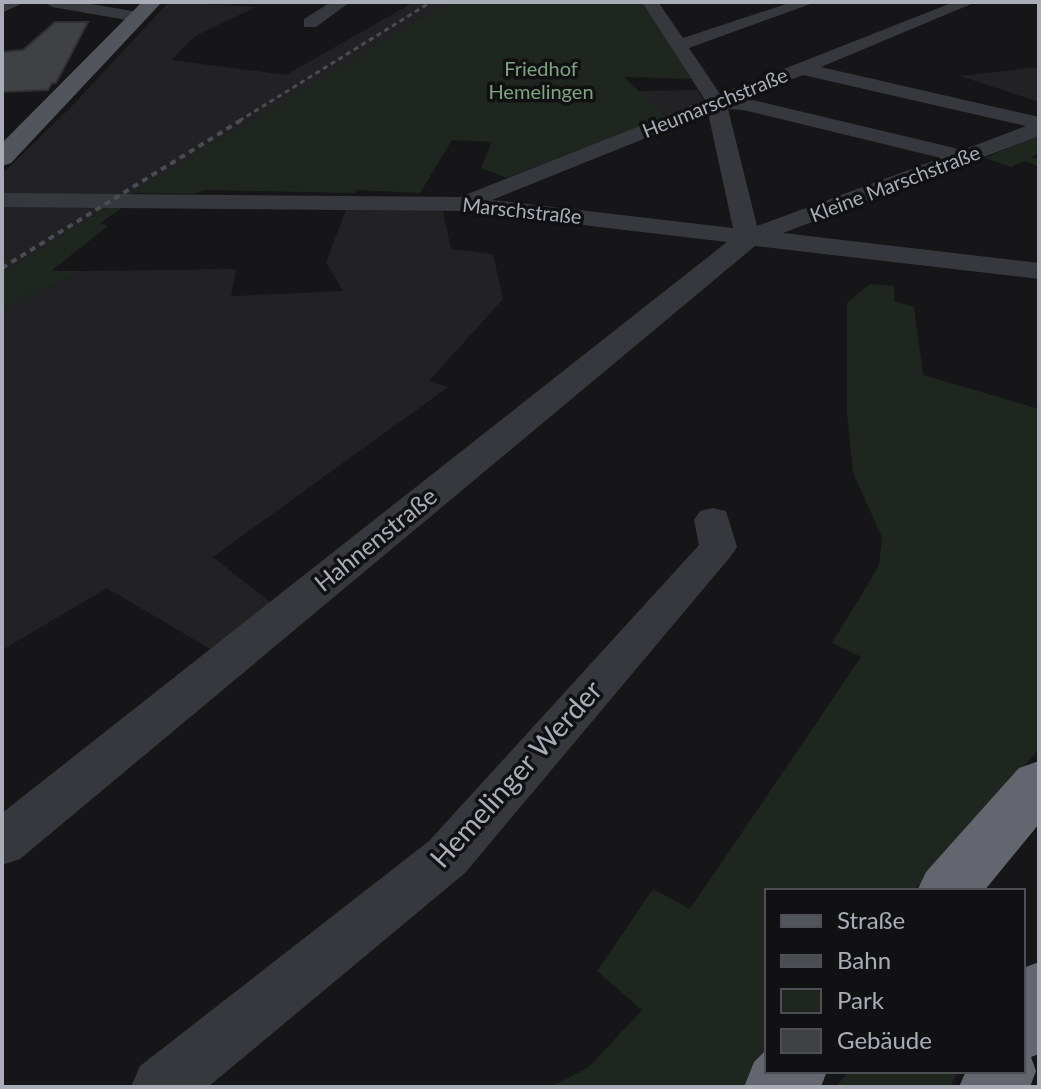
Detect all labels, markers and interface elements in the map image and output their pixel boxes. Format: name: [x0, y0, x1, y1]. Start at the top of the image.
park label: Friedhof Hemelingen: [488, 56, 594, 103]
street label: Heumarschstraße: [638, 62, 791, 142]
street label: Kleine Marschstraße: [806, 140, 983, 227]
street label: Marschstraße: [461, 192, 583, 228]
street label: Hahnenstraße: [308, 481, 442, 597]
street label: Hemelinger Werder: [422, 673, 608, 874]
legend: [765, 889, 1025, 1073]
text: Straße: [837, 905, 905, 934]
text: Bahn: [837, 945, 891, 974]
text: Park: [837, 985, 885, 1014]
text: Gebäude: [837, 1025, 932, 1054]

